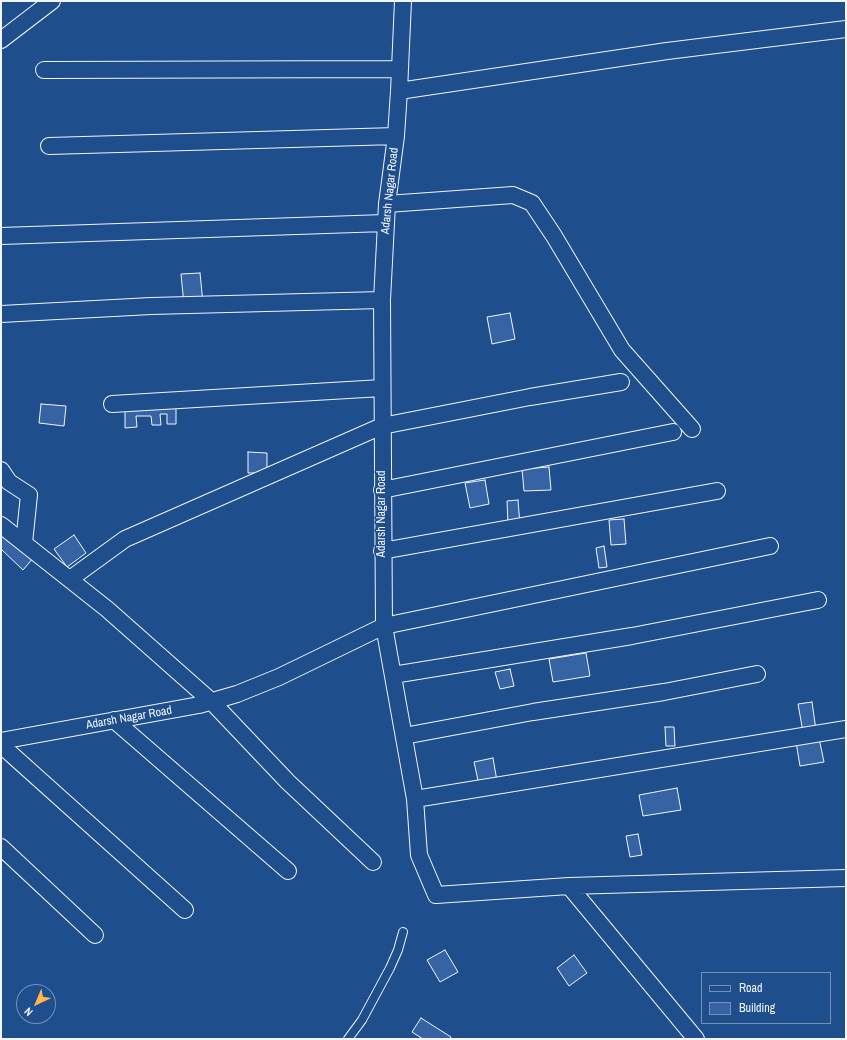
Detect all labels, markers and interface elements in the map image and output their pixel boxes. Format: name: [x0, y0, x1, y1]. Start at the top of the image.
street label: Adarsh Nagar Road: [378, 147, 402, 235]
street label: Adarsh Nagar Road: [375, 471, 389, 557]
street label: Adarsh Nagar Road: [85, 703, 173, 733]
legend: [701, 972, 831, 1024]
text: Road: [739, 980, 763, 996]
north arrow: [16, 984, 56, 1024]
text: Building: [739, 1000, 775, 1016]
text: N: [21, 1005, 36, 1019]

